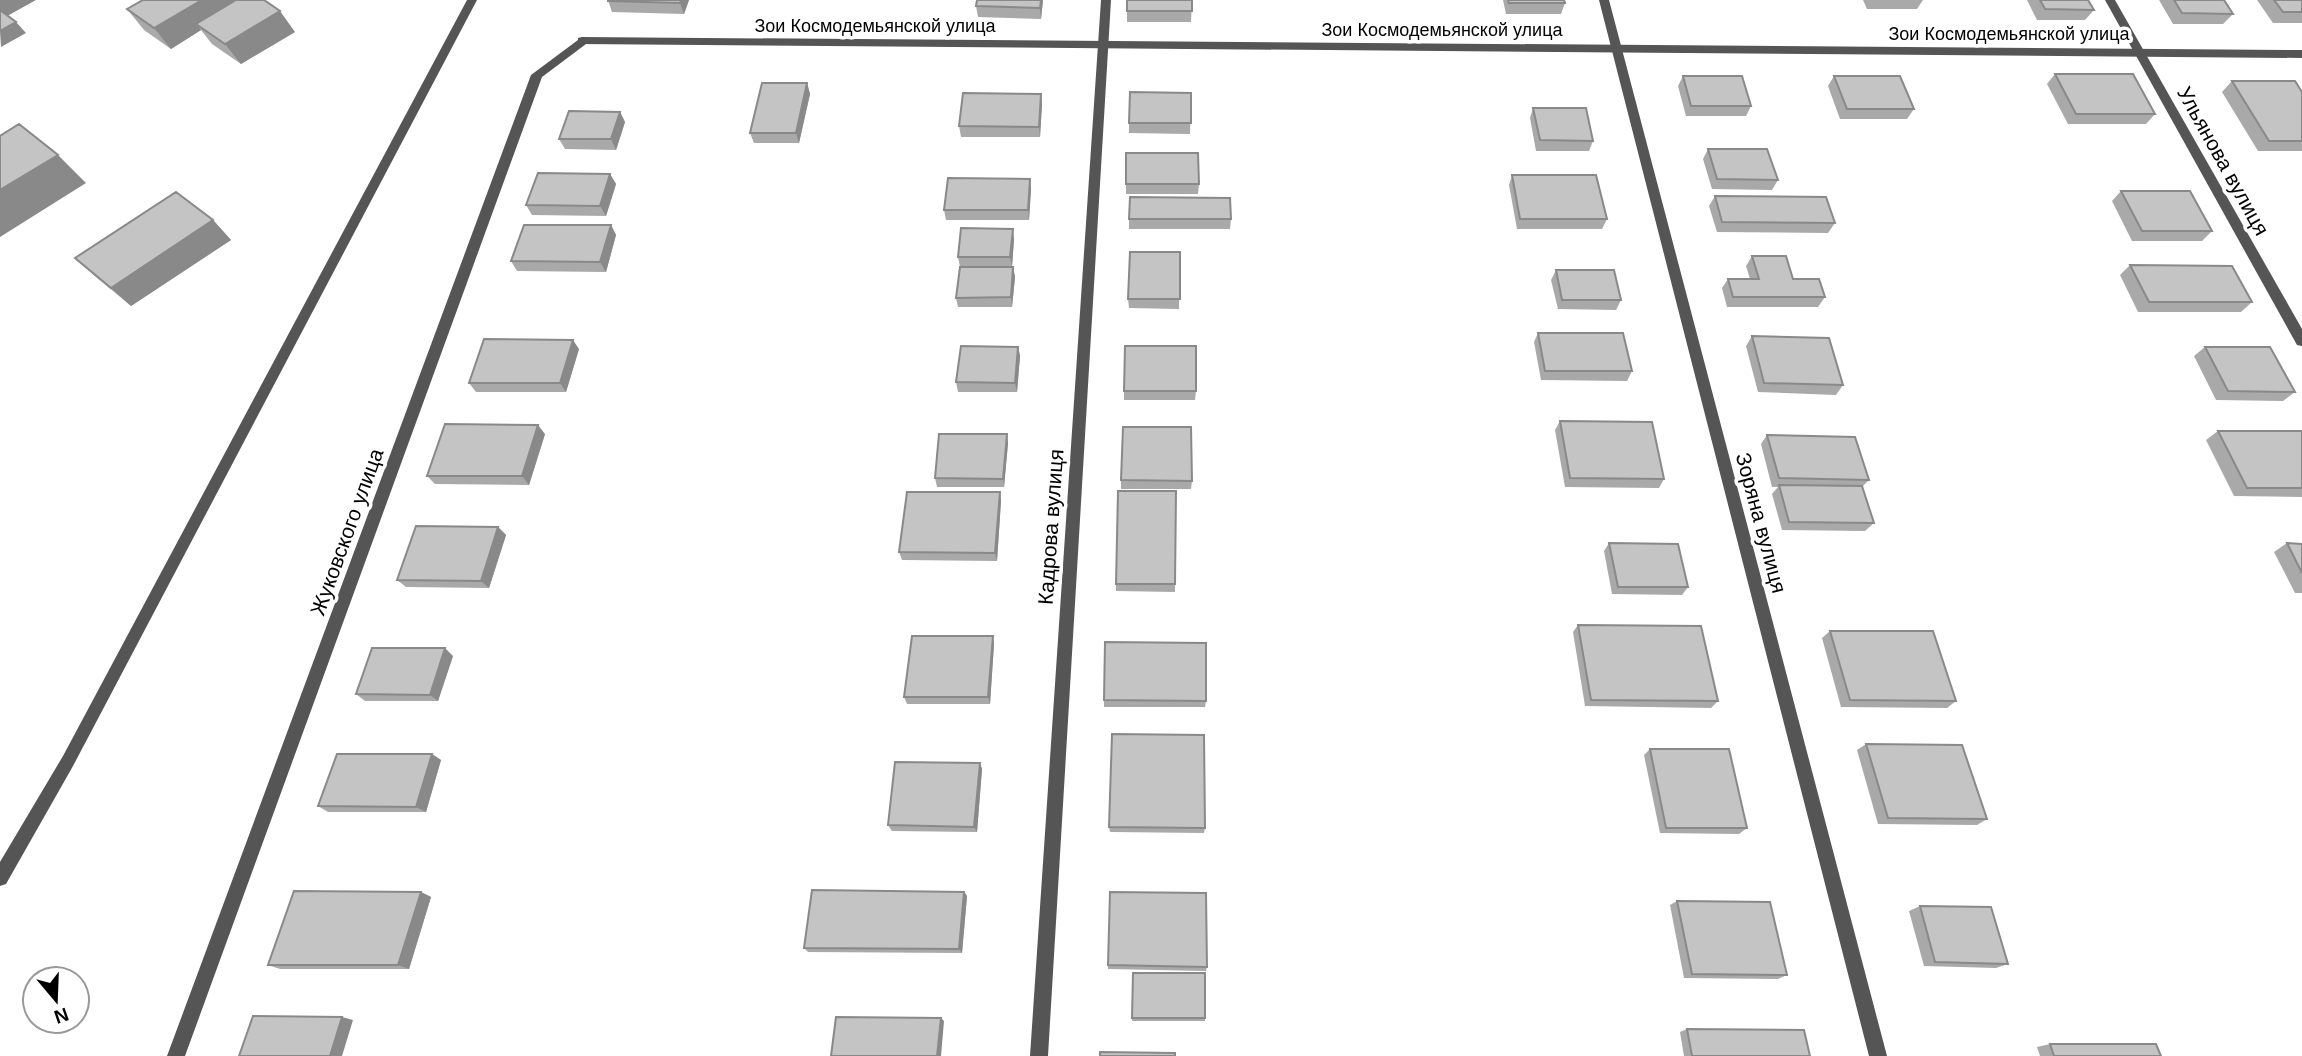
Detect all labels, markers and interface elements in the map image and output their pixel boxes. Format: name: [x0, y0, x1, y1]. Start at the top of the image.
street label: Зои Космодемьянской улица: [754, 16, 996, 36]
street label: Зои Космодемьянской улица: [1321, 20, 1563, 40]
street label: Зои Космодемьянской улица: [1888, 24, 2130, 44]
street label: Ульянова вулиця: [2173, 82, 2274, 239]
street label: Жуковского улица: [306, 445, 387, 618]
street label: Кадрова вулиця: [1034, 448, 1067, 606]
street label: Зоряна вулиця: [1732, 450, 1791, 596]
north arrow: [21, 965, 91, 1035]
text: N: [51, 1003, 71, 1028]

